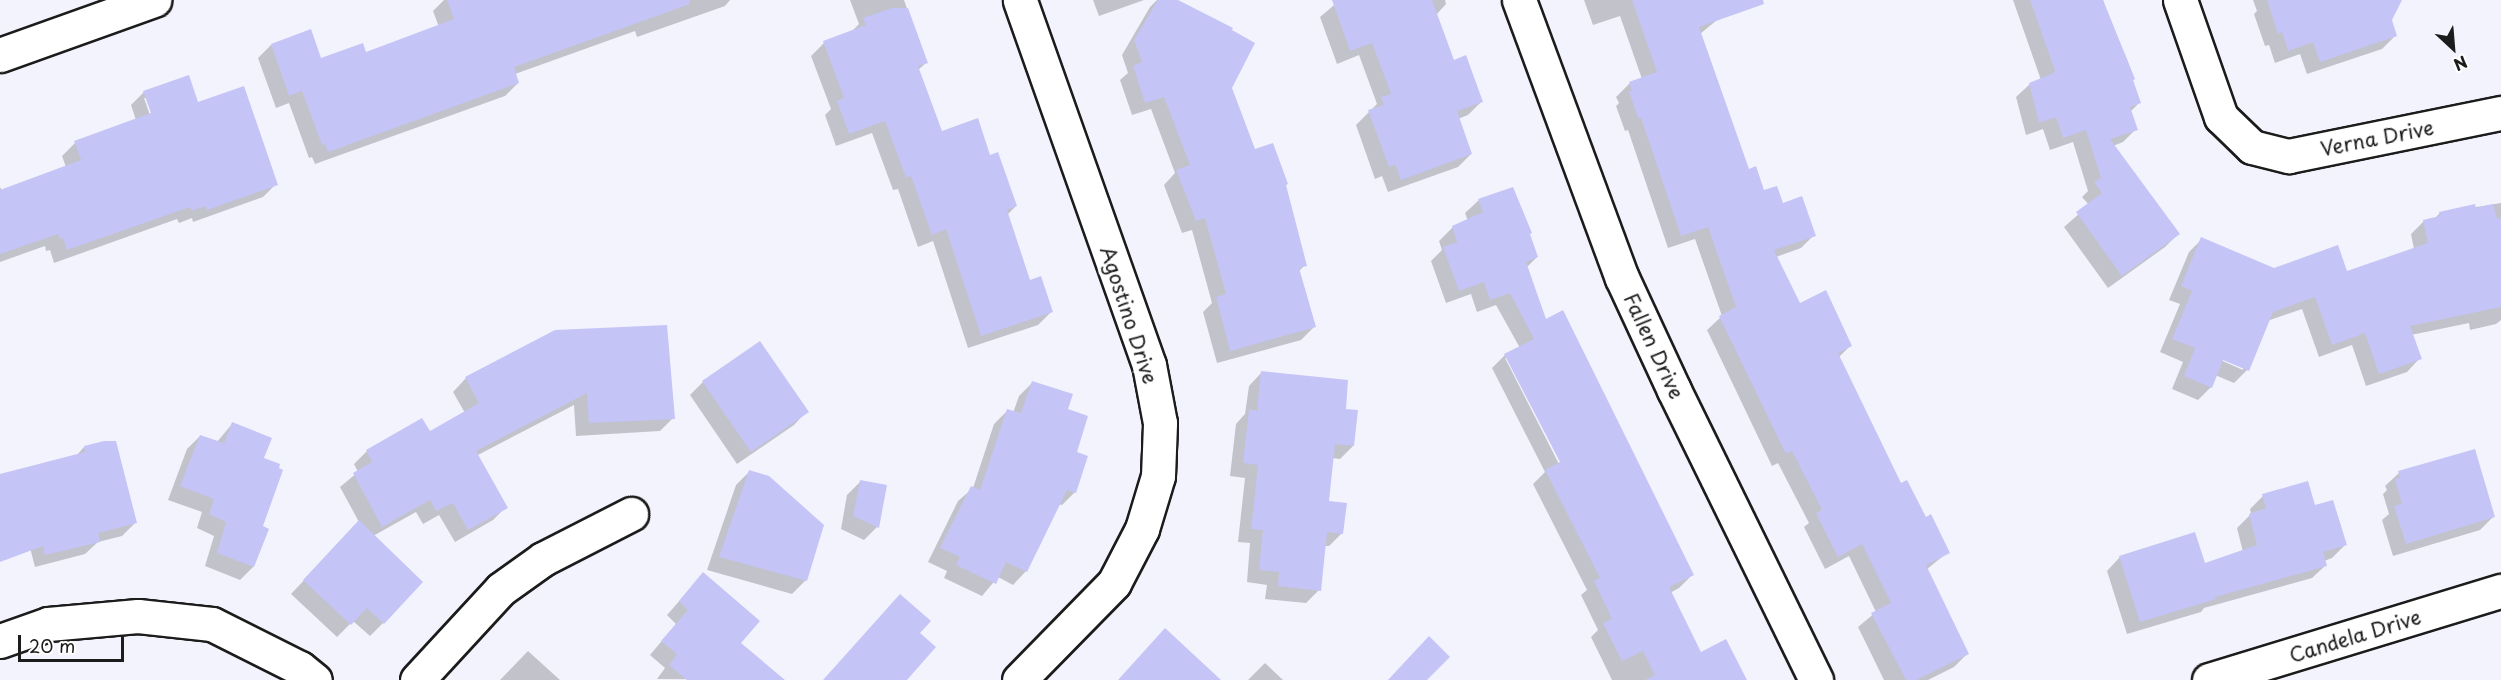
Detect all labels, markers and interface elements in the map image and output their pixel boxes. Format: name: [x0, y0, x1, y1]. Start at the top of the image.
north arrow: [2423, 18, 2483, 78]
text: N: [2450, 51, 2472, 78]
street label: Verna Drive: [2319, 115, 2435, 161]
street label: Agostino Drive: [1095, 243, 1163, 387]
street label: Fallen Drive: [1619, 289, 1689, 403]
street label: Candela Drive: [2287, 605, 2423, 667]
scale bar: [21, 623, 128, 661]
text: 20 m: [29, 632, 75, 659]

